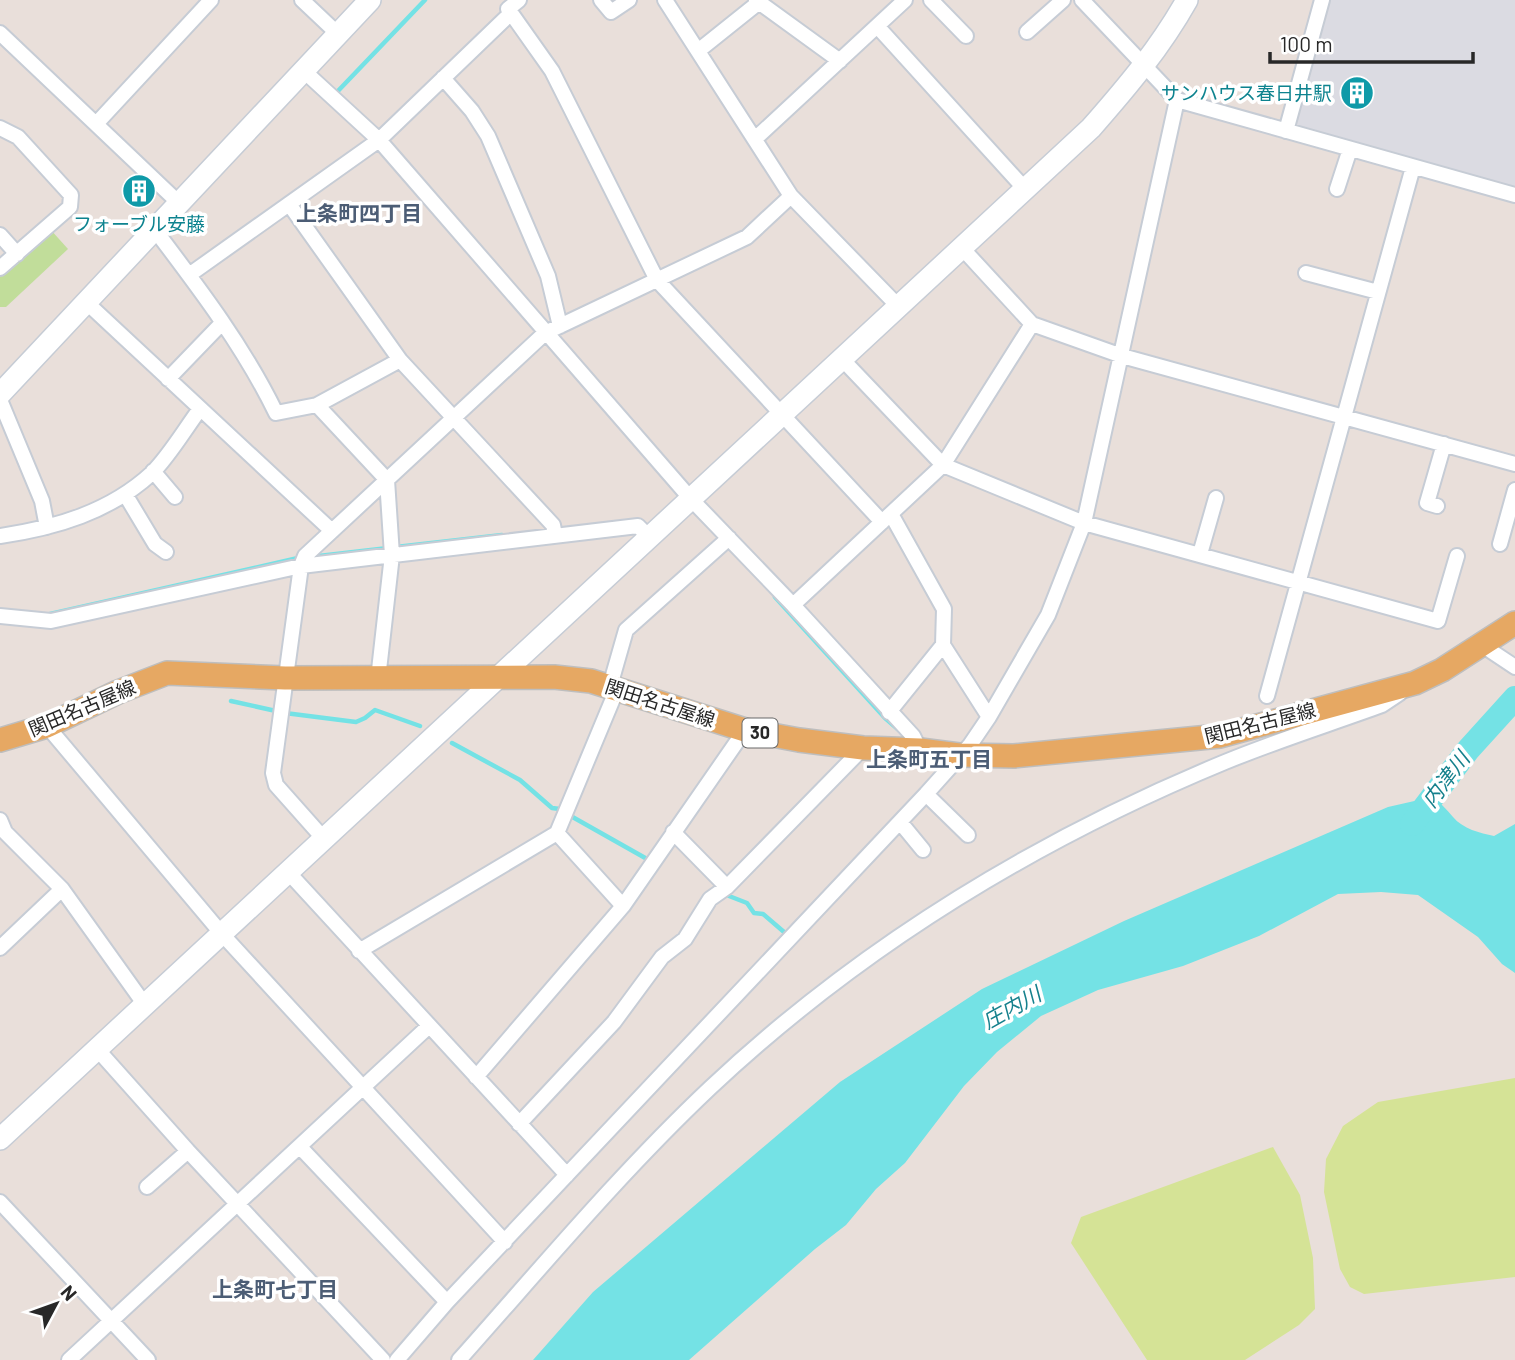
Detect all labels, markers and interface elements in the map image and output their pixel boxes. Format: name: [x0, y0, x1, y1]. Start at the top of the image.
scale bar: [1270, 21, 1473, 65]
text: 100 m: [1280, 31, 1333, 56]
building icon: サンハウス春日井駅: [1338, 74, 1376, 112]
place label: サンハウス春日井駅: [1161, 81, 1332, 104]
building icon: フォーブル安藤: [120, 172, 158, 210]
district label: 上条町四丁目: [296, 200, 422, 225]
place label: フォーブル安藤: [73, 212, 205, 235]
street label: 関田名古屋線: [602, 674, 718, 731]
street label: 関田名古屋線: [25, 675, 139, 740]
street label: 関田名古屋線: [1202, 698, 1318, 747]
road number: 30: [742, 718, 778, 748]
water label: 内津川: [1416, 745, 1475, 812]
district label: 上条町五丁目: [866, 746, 992, 771]
water label: 庄内川: [978, 980, 1047, 1033]
north arrow: [21, 1269, 91, 1339]
district label: 上条町七丁目: [212, 1276, 338, 1301]
text: N: [56, 1280, 82, 1305]

